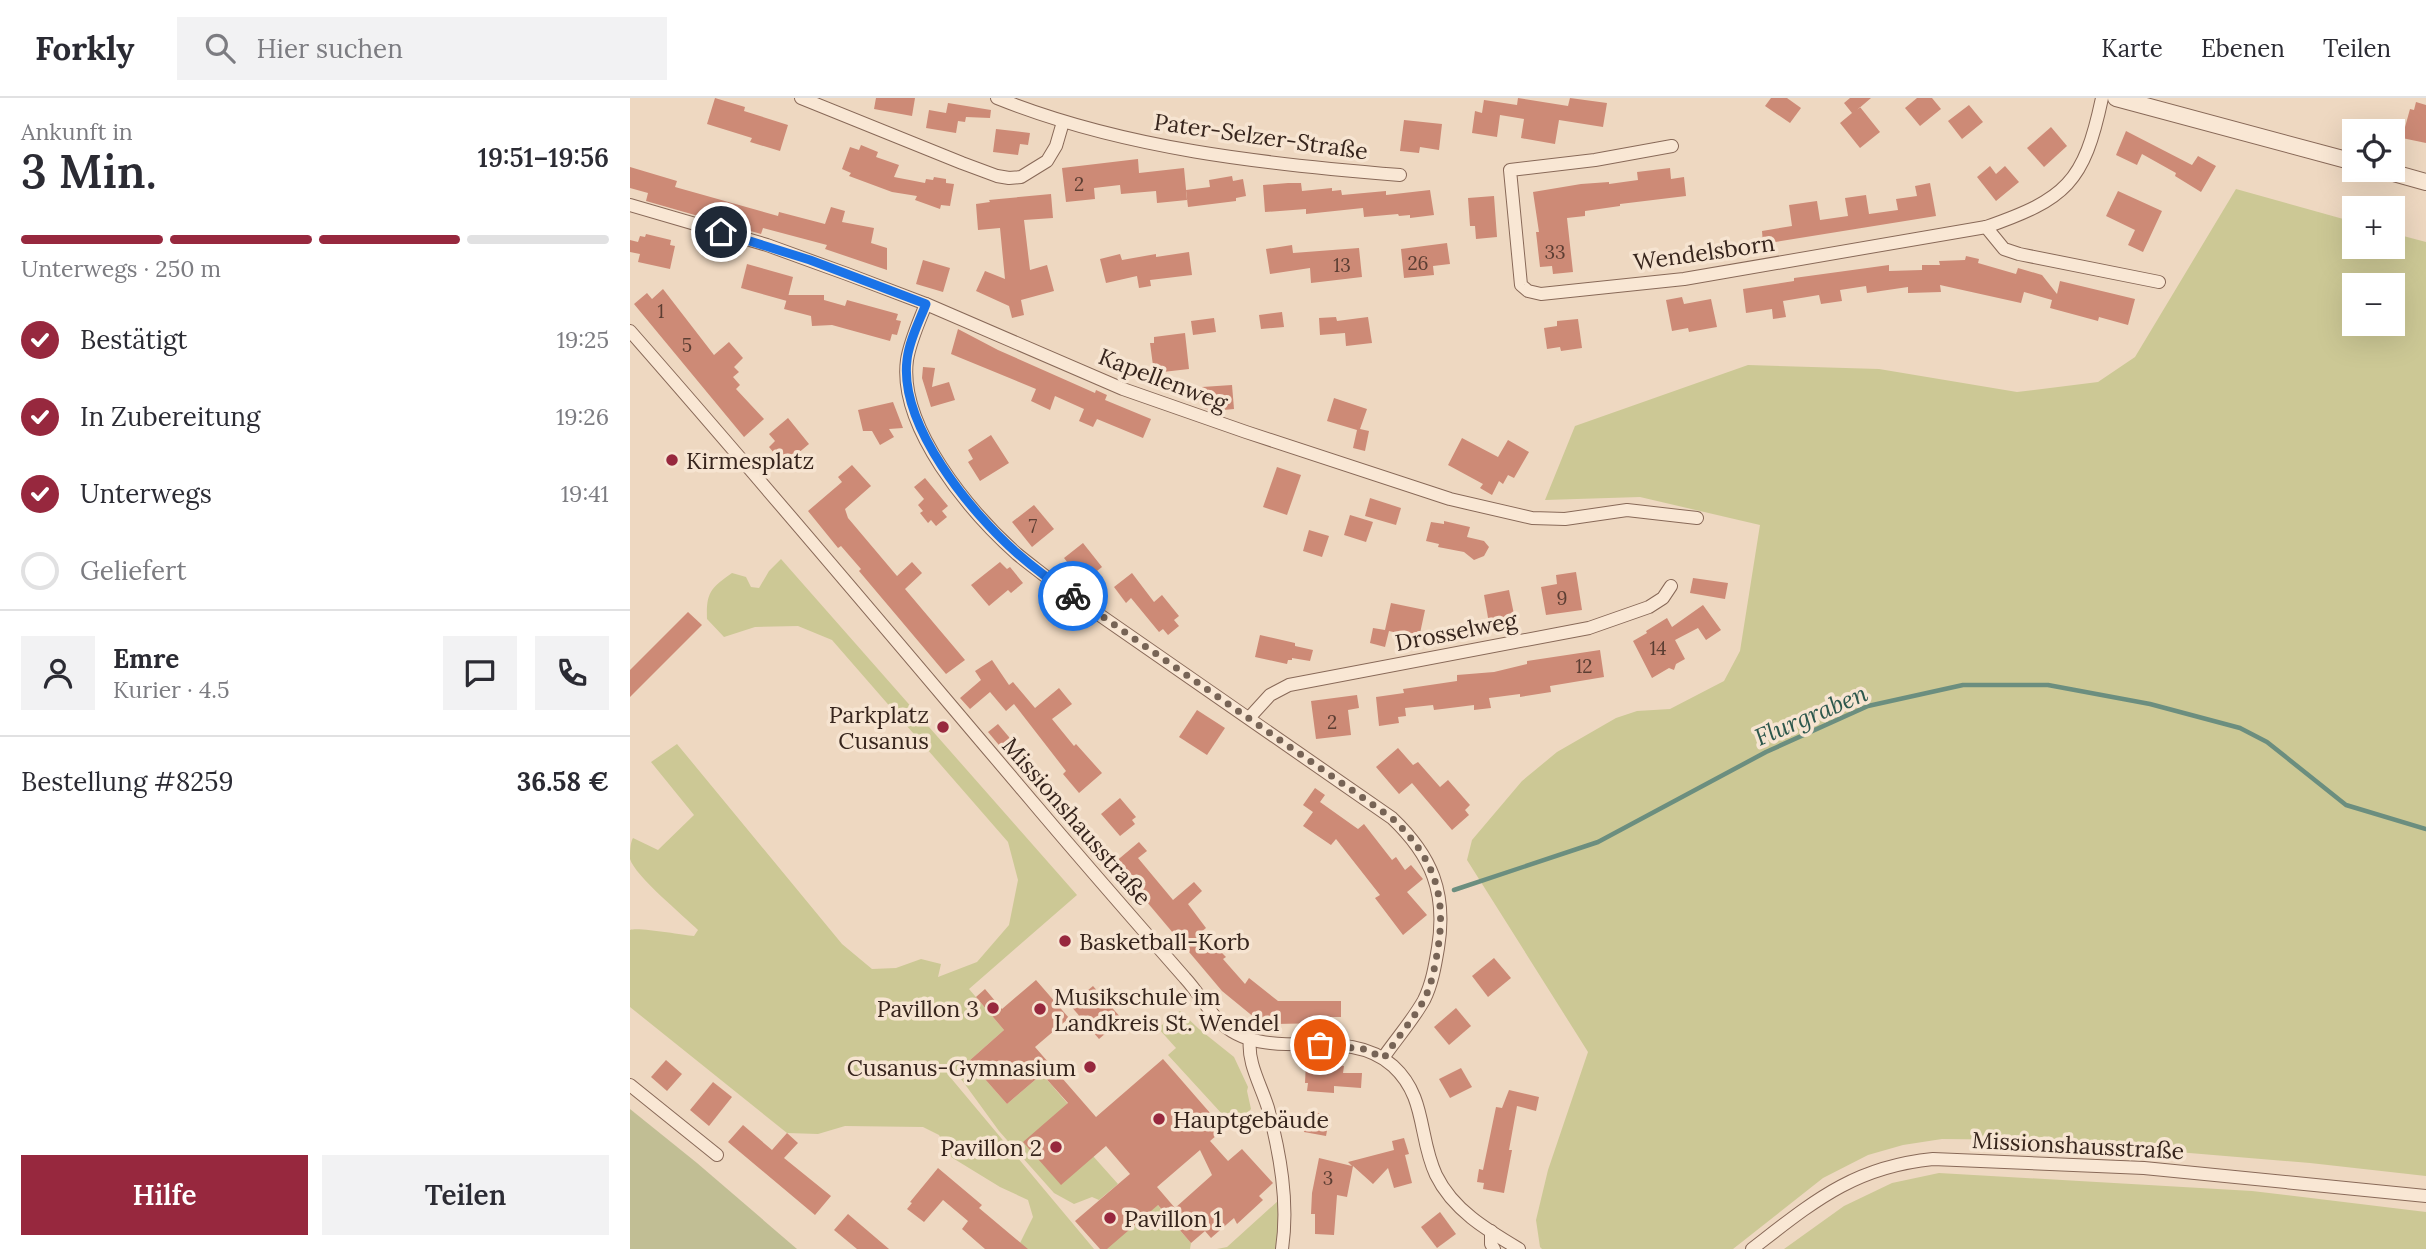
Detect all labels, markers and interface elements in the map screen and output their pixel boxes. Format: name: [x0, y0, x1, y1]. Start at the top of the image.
search box: [177, 17, 667, 80]
text: Forkly: [35, 27, 135, 69]
icon: search: [201, 29, 239, 67]
text: Hier suchen: [257, 32, 403, 65]
text: Karte: [2101, 33, 2163, 64]
text: Ebenen: [2201, 33, 2285, 64]
text: Teilen: [2323, 33, 2391, 64]
street label: Pater-Selzer-Straße: [1152, 107, 1370, 165]
text: Ankunft in: [21, 117, 133, 146]
map controls: [2342, 119, 2405, 336]
button: locate: [2342, 119, 2405, 182]
text: 19:51–19:56: [478, 141, 609, 174]
text: 3 Min.: [21, 142, 157, 201]
house number: 2: [1074, 172, 1084, 196]
button: +: [2342, 196, 2405, 259]
pin: [691, 202, 751, 262]
icon: home: [702, 213, 740, 251]
street label: Wendelsborn: [1632, 228, 1777, 276]
house number: 33: [1544, 240, 1566, 264]
house number: 26: [1407, 251, 1429, 275]
house number: 13: [1333, 253, 1351, 277]
text: Unterwegs · 250 m: [21, 254, 221, 283]
button: −: [2342, 273, 2405, 336]
house number: 1: [658, 299, 665, 323]
icon: check: [21, 321, 59, 359]
text: Bestätigt: [80, 323, 187, 356]
text: 19:25: [557, 325, 609, 354]
house number: 5: [682, 333, 692, 357]
street label: Kapellenweg: [1094, 341, 1233, 417]
icon: check: [21, 398, 59, 436]
text: In Zubereitung: [80, 400, 260, 433]
text: 19:26: [556, 402, 609, 431]
place label: Kirmesplatz: [686, 446, 814, 475]
marker: Kirmesplatz: [664, 452, 680, 468]
icon: check: [21, 475, 59, 513]
text: Unterwegs: [80, 477, 212, 510]
text: 19:41: [561, 479, 609, 508]
house number: 7: [1029, 514, 1038, 538]
text: Geliefert: [80, 554, 187, 587]
courier: [1038, 561, 1108, 631]
icon: bike: [1054, 577, 1092, 615]
house number: 9: [1557, 586, 1567, 610]
street label: Drosselweg: [1393, 605, 1521, 657]
button: person: [21, 636, 95, 710]
button: chat: [443, 636, 517, 710]
button: phone: [535, 636, 609, 710]
house number: 14: [1649, 636, 1667, 660]
text: Emre: [113, 642, 179, 675]
house number: 12: [1575, 654, 1593, 678]
text: Kurier · 4.5: [113, 675, 230, 704]
water label: Flurgraben: [1750, 677, 1872, 753]
place label: Parkplatz Cusanus: [829, 700, 929, 755]
house number: 2: [1327, 710, 1337, 734]
marker: Parkplatz Cusanus: [935, 719, 951, 735]
street label: Missionshausstraße: [996, 731, 1158, 911]
text: Bestellung #8259: [21, 765, 233, 798]
text: 36.58 €: [517, 765, 609, 798]
place label: Basketball-Korb: [1079, 927, 1250, 956]
marker: Basketball-Korb: [1057, 933, 1073, 949]
place label: Musikschule im Landkreis St. Wendel: [1054, 982, 1280, 1037]
place label: Pavillon 3: [877, 994, 979, 1023]
marker: Pavillon 3: [985, 1000, 1001, 1016]
marker: Musikschule im Landkreis St. Wendel: [1032, 1001, 1048, 1017]
pin: [1290, 1015, 1350, 1075]
icon: bag: [1301, 1026, 1339, 1064]
place label: Cusanus-Gymnasium: [847, 1053, 1076, 1082]
marker: Cusanus-Gymnasium: [1082, 1059, 1098, 1075]
place label: Hauptgebäude: [1173, 1105, 1329, 1134]
marker: Hauptgebäude: [1151, 1111, 1167, 1127]
street label: Missionshausstraße: [1971, 1125, 2185, 1165]
place label: Pavillon 2: [940, 1133, 1042, 1162]
marker: Pavillon 2: [1048, 1139, 1064, 1155]
button: Hilfe: [21, 1155, 308, 1235]
button: Teilen: [322, 1155, 609, 1235]
house number: 3: [1323, 1166, 1333, 1190]
place label: Pavillon 1: [1124, 1204, 1222, 1233]
marker: Pavillon 1: [1102, 1210, 1118, 1226]

